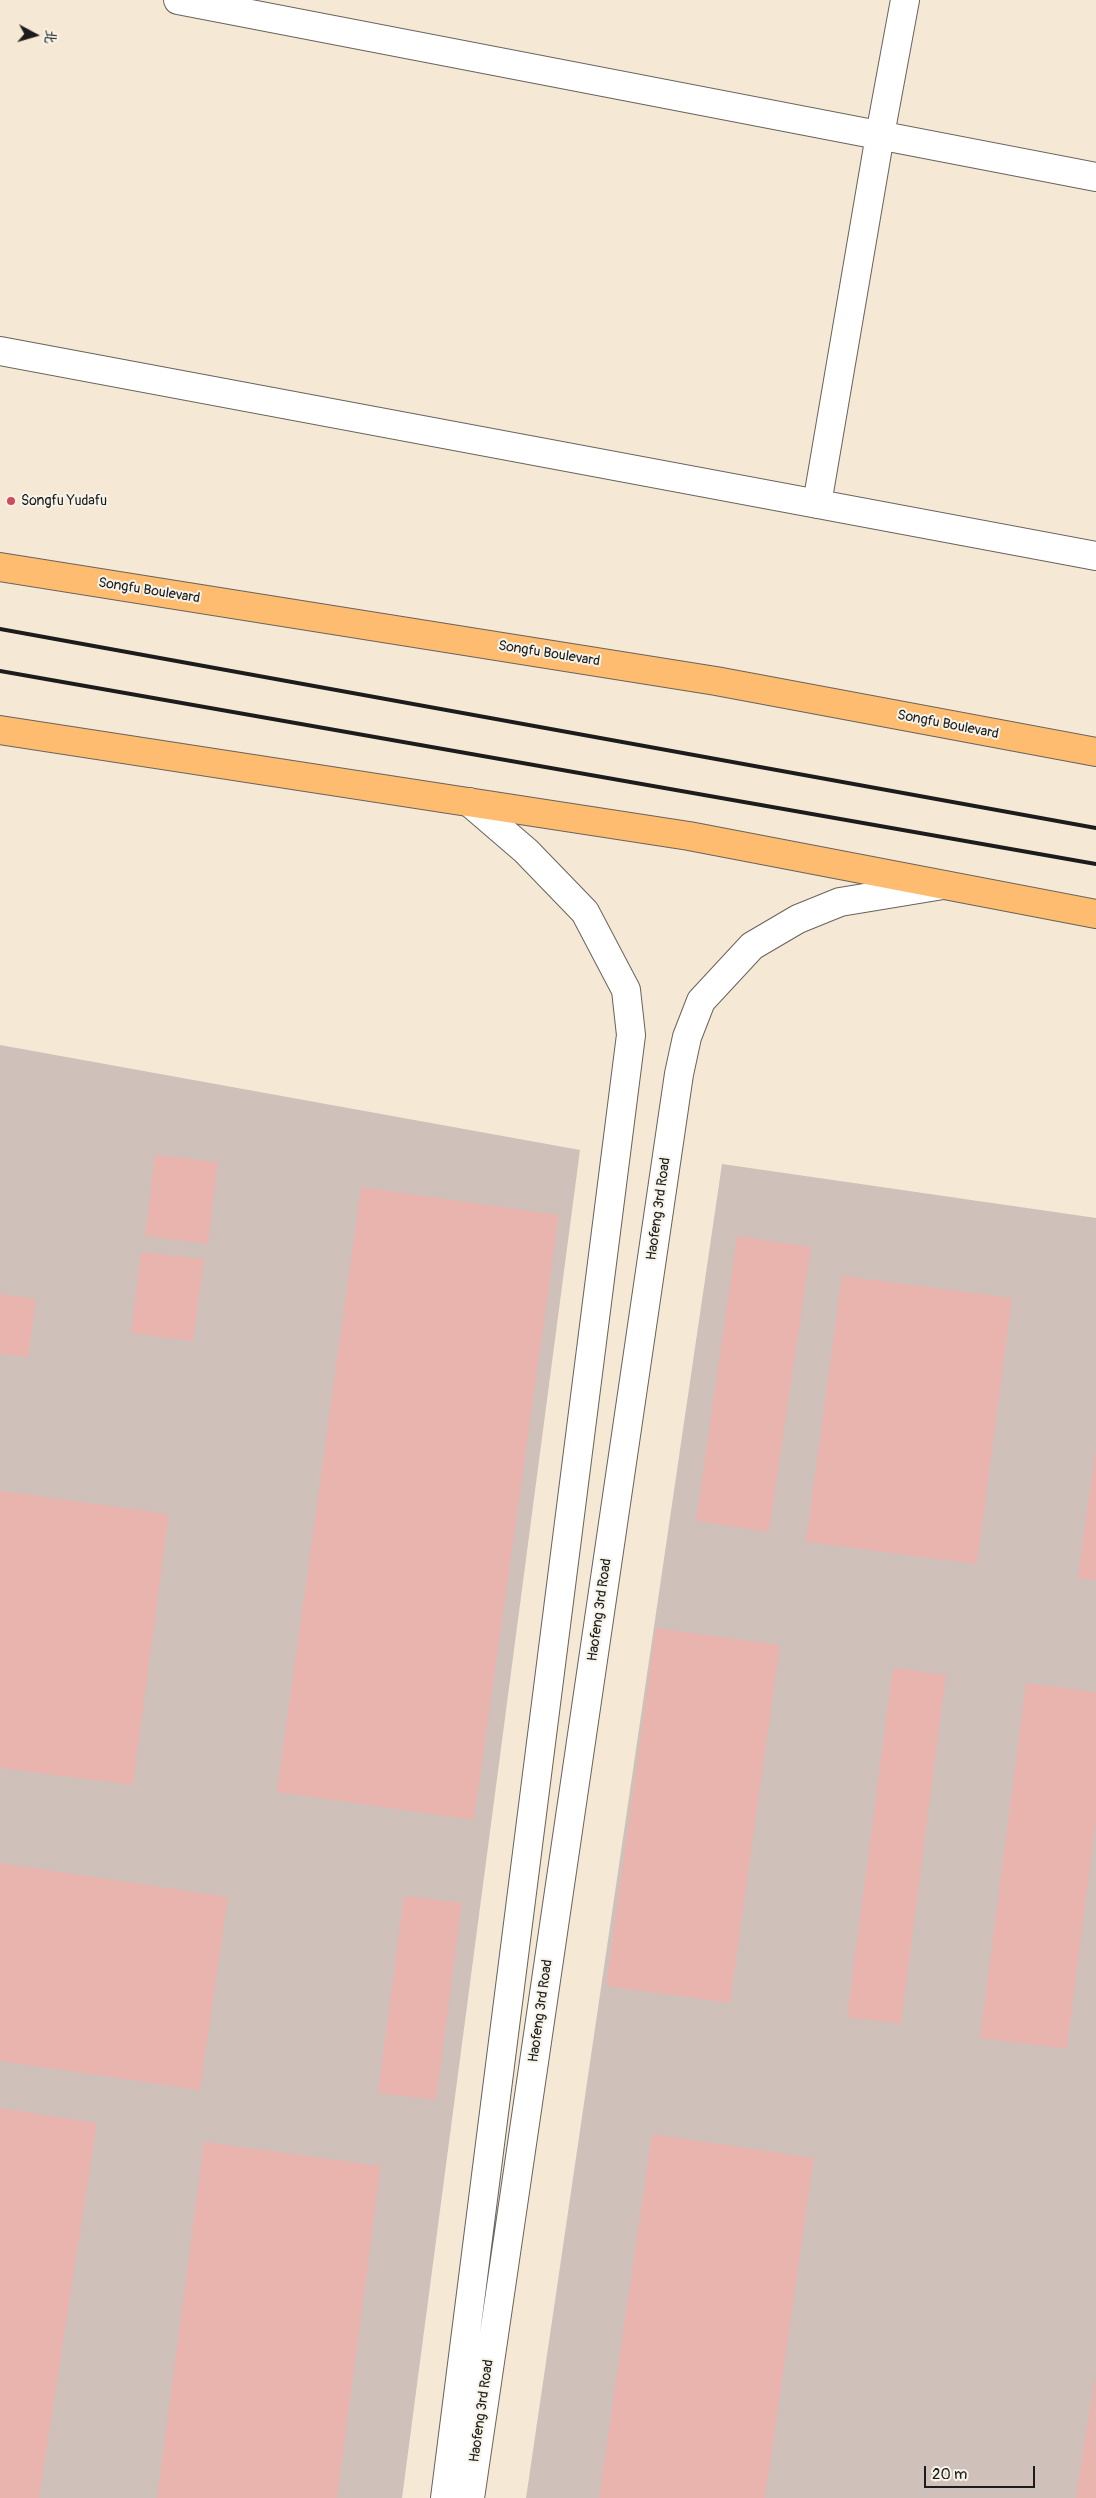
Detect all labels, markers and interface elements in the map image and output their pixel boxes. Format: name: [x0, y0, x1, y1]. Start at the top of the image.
north arrow: [10, 10, 60, 60]
text: 北: [41, 29, 60, 44]
place label: Songfu Yudafu: [21, 493, 107, 509]
marker: Songfu Yudafu: [5, 495, 17, 507]
street label: Songfu Boulevard: [97, 575, 201, 607]
street label: Songfu Boulevard: [497, 638, 601, 670]
street label: Songfu Boulevard: [896, 707, 1000, 743]
street label: Haofeng 3rd Road: [643, 1156, 675, 1262]
street label: Haofeng 3rd Road: [584, 1557, 616, 1663]
street label: Haofeng 3rd Road: [525, 1958, 557, 2064]
street label: Haofeng 3rd Road: [466, 2358, 498, 2464]
scale bar: [926, 2456, 1037, 2488]
text: 20 m: [932, 2465, 967, 2484]

